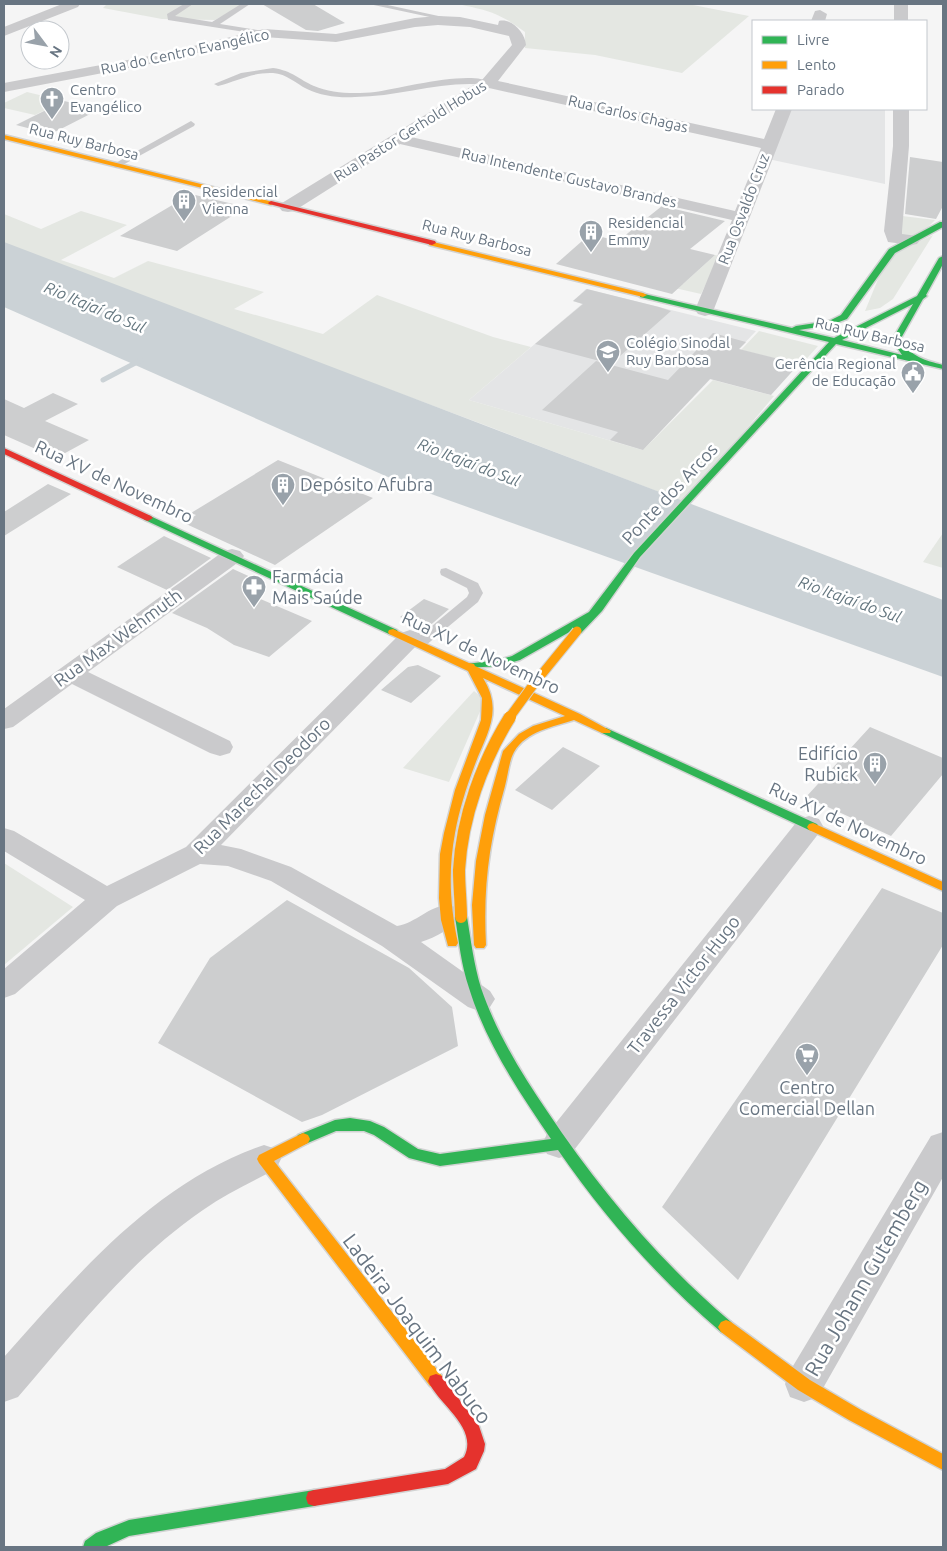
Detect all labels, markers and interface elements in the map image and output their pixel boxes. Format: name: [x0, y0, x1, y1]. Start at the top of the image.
north arrow: [20, 20, 70, 70]
legend: [752, 20, 927, 110]
street label: Rua do Centro Evangélico: [99, 25, 271, 78]
text: Livre: [797, 31, 830, 48]
text: N: [46, 43, 66, 61]
text: Lento: [797, 56, 836, 73]
street label: Rua Pastor Gerhold Hobus: [330, 77, 489, 185]
place label: Centro Evangélico: [70, 81, 142, 115]
text: Parado: [797, 81, 844, 98]
church icon: Centro Evangélico: [39, 86, 65, 120]
street label: Rua Carlos Chagas: [566, 91, 690, 136]
street label: Rua Ruy Barbosa: [28, 120, 141, 163]
street label: Rua Intendente Gustavo Brandes: [460, 144, 678, 211]
street label: Rua Osvaldo Cruz: [715, 151, 773, 267]
place label: Residencial Vienna: [202, 183, 278, 217]
building icon: Residencial Vienna: [171, 188, 197, 222]
place label: Residencial Emmy: [608, 214, 684, 248]
street label: Rua Ruy Barbosa: [421, 216, 534, 259]
building icon: Residencial Emmy: [578, 219, 604, 253]
water label: Rio Itajaí do Sul: [42, 278, 149, 337]
street label: Rua Ruy Barbosa: [813, 314, 927, 355]
place label: Colégio Sinodal Ruy Barbosa: [626, 334, 730, 368]
school or university icon: Colégio Sinodal Ruy Barbosa: [595, 339, 621, 373]
place label: Gerência Regional de Educação: [775, 355, 896, 389]
public building icon: Gerência Regional de Educação: [900, 360, 926, 394]
water label: Rio Itajaí do Sul: [415, 434, 523, 490]
street label: Rua XV de Novembro: [32, 436, 197, 526]
street label: Ponte dos Arcos: [617, 439, 721, 548]
building icon: Depósito Afubra: [270, 472, 296, 506]
place label: Depósito Afubra: [300, 474, 433, 494]
place label: Farmácia Mais Saúde: [272, 566, 363, 607]
water label: Rio Itajaí do Sul: [796, 572, 904, 626]
pharmacy icon: Farmácia Mais Saúde: [241, 574, 267, 608]
street label: Rua Max Wehmuth: [50, 584, 185, 690]
street label: Rua XV de Novembro: [399, 607, 564, 697]
street label: Rua Marechal Deodoro: [189, 713, 334, 858]
place label: Edifício Rubick: [798, 743, 858, 784]
building icon: Edifício Rubick: [862, 751, 888, 785]
street label: Rua XV de Novembro: [766, 778, 931, 868]
street label: Travessa Victor Hugo: [623, 911, 743, 1058]
supermarket icon: Centro Comercial Dellan: [794, 1042, 820, 1076]
place label: Centro Comercial Dellan: [739, 1077, 875, 1118]
street label: Rua Johann Gutemberg: [799, 1175, 931, 1380]
street label: Ladeira Joaquim Nabuco: [338, 1229, 497, 1428]

